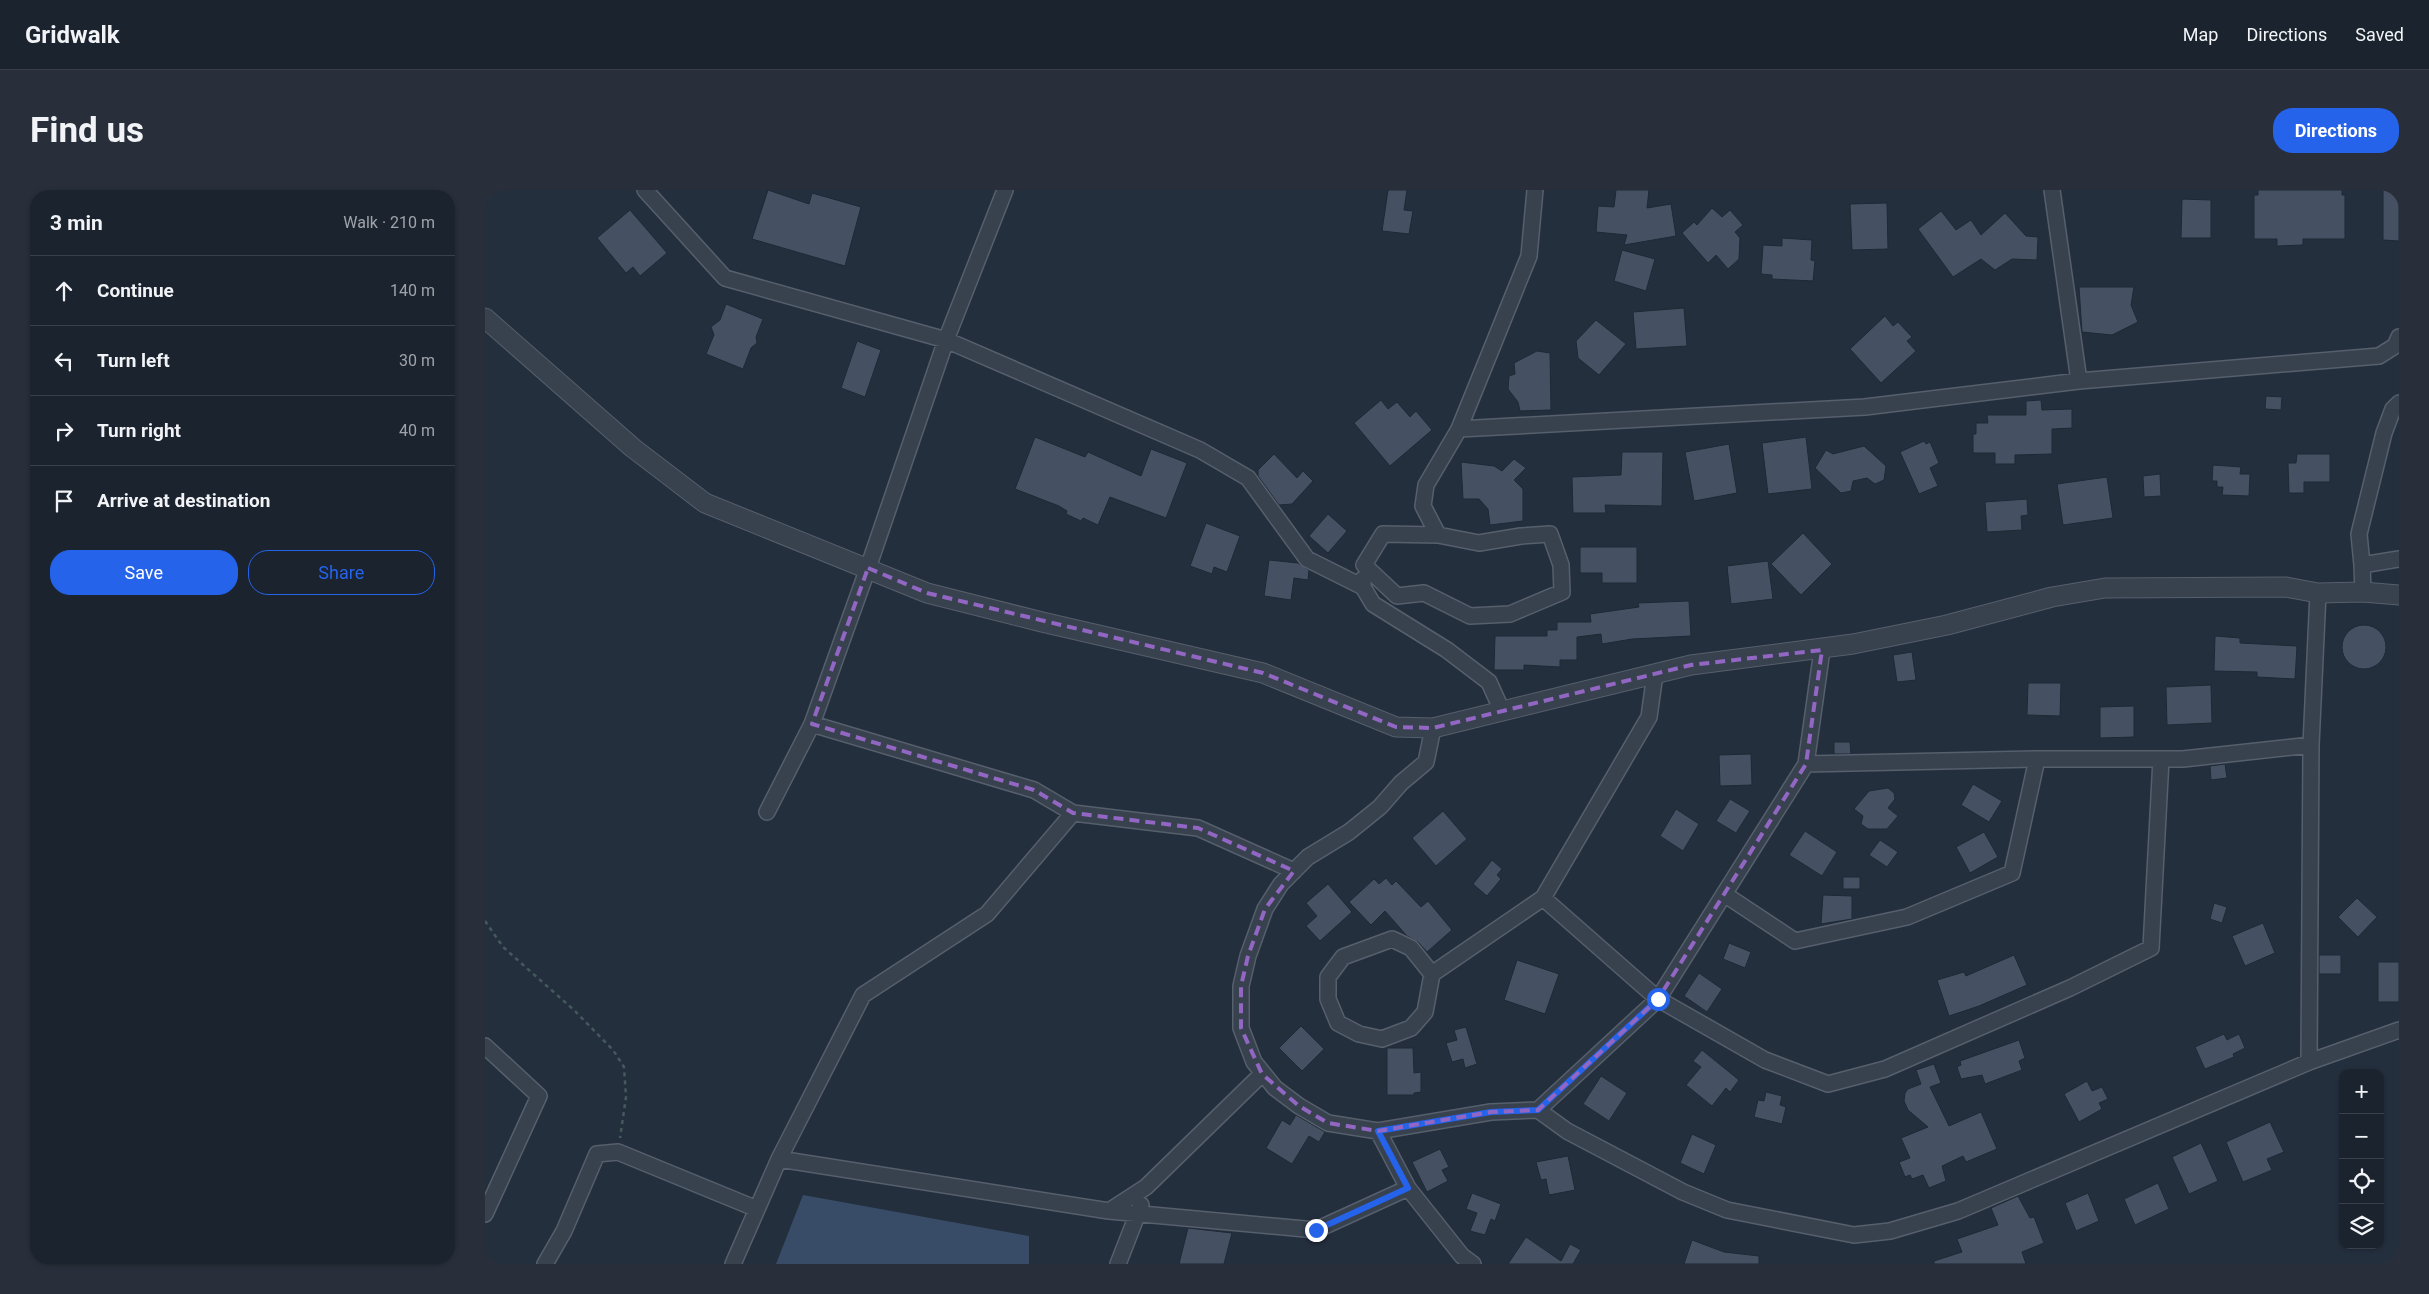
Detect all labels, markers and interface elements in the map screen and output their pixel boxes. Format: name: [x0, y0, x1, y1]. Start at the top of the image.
text: Gridwalk: [25, 21, 120, 49]
text: Map: [2183, 24, 2218, 45]
text: Directions: [2246, 24, 2327, 45]
text: Saved: [2355, 24, 2404, 45]
button: Directions: [2273, 108, 2399, 153]
text: Find us: [30, 110, 144, 151]
text: 3 min: [50, 211, 103, 235]
text: Walk · 210 m: [343, 213, 435, 232]
icon: ahead: [50, 277, 78, 305]
text: Continue: [97, 279, 174, 302]
text: 140 m: [390, 281, 435, 300]
icon: left: [50, 347, 78, 375]
text: Turn left: [97, 349, 170, 372]
text: 30 m: [399, 351, 435, 370]
icon: right: [50, 417, 78, 445]
text: Turn right: [97, 419, 181, 442]
text: 40 m: [399, 421, 435, 440]
icon: arrive: [50, 487, 78, 515]
text: Arrive at destination: [97, 489, 270, 512]
button: Save: [50, 550, 238, 595]
button: Share: [248, 550, 435, 595]
route start: [1647, 988, 1670, 1011]
map controls: [2339, 1069, 2384, 1249]
button: +: [2339, 1069, 2384, 1114]
button: −: [2339, 1114, 2384, 1159]
button: locate: [2339, 1159, 2384, 1204]
button: layers: [2339, 1204, 2384, 1249]
route end: [1305, 1219, 1328, 1242]

